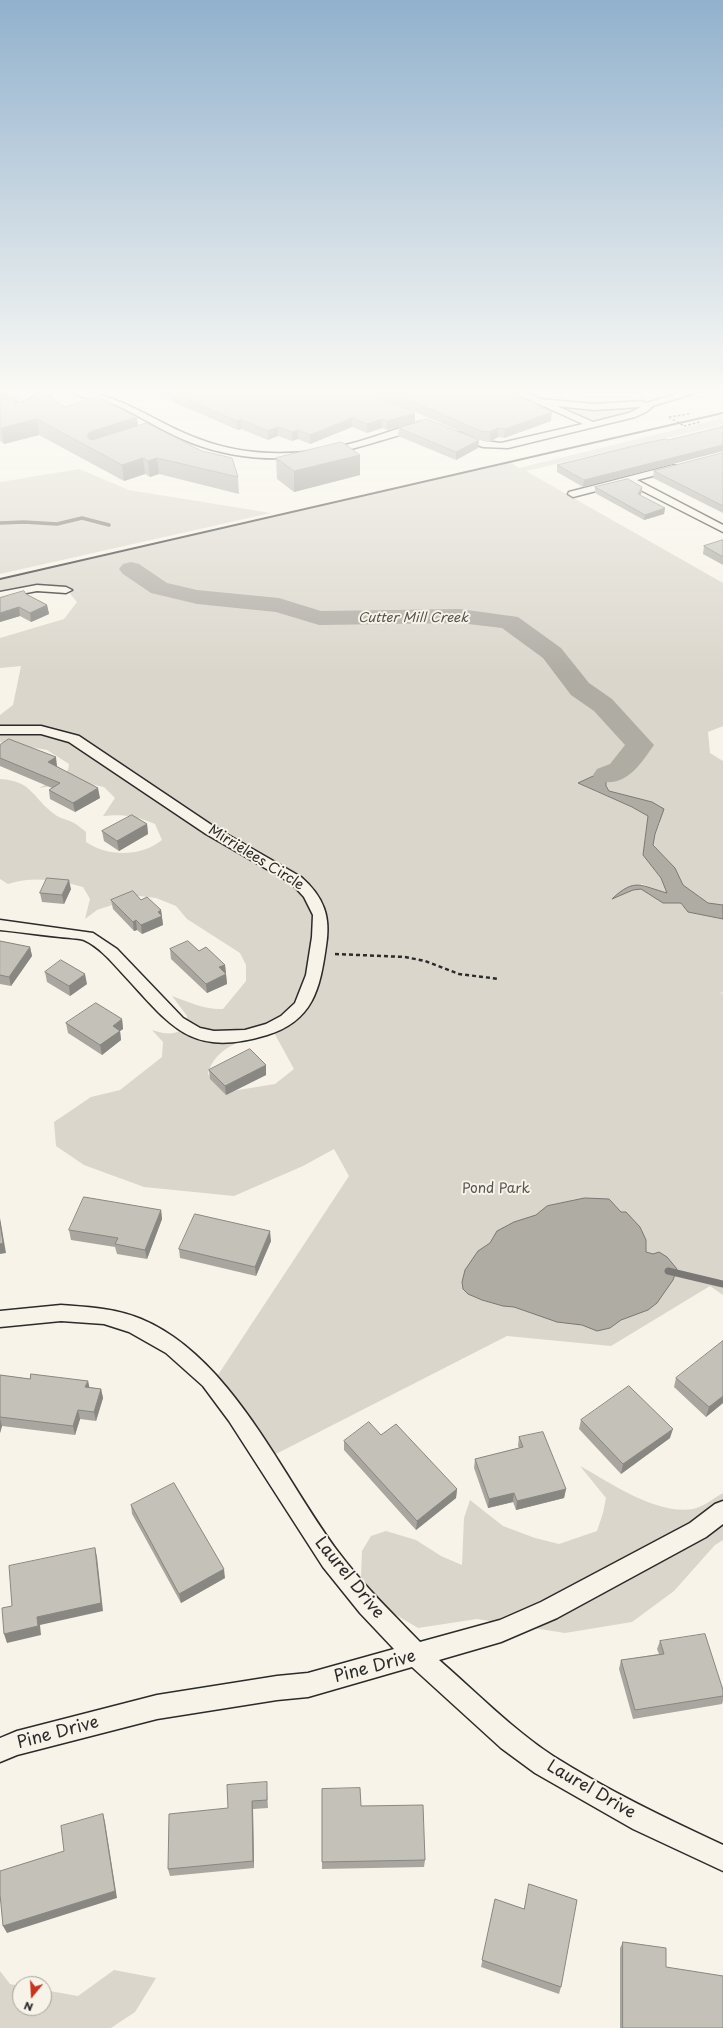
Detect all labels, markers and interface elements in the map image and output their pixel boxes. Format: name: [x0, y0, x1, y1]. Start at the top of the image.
water label: Cutter Mill Creek: [358, 610, 468, 626]
street label: Mirrielees Circle: [205, 822, 307, 894]
park label: Pond Park: [462, 1181, 530, 1197]
street label: Laurel Drive: [310, 1533, 388, 1623]
street label: Pine Drive: [332, 1646, 418, 1688]
street label: Pine Drive: [15, 1712, 101, 1754]
street label: Laurel Drive: [543, 1756, 639, 1824]
north arrow: [12, 1976, 52, 2016]
text: N: [22, 1998, 35, 2016]

